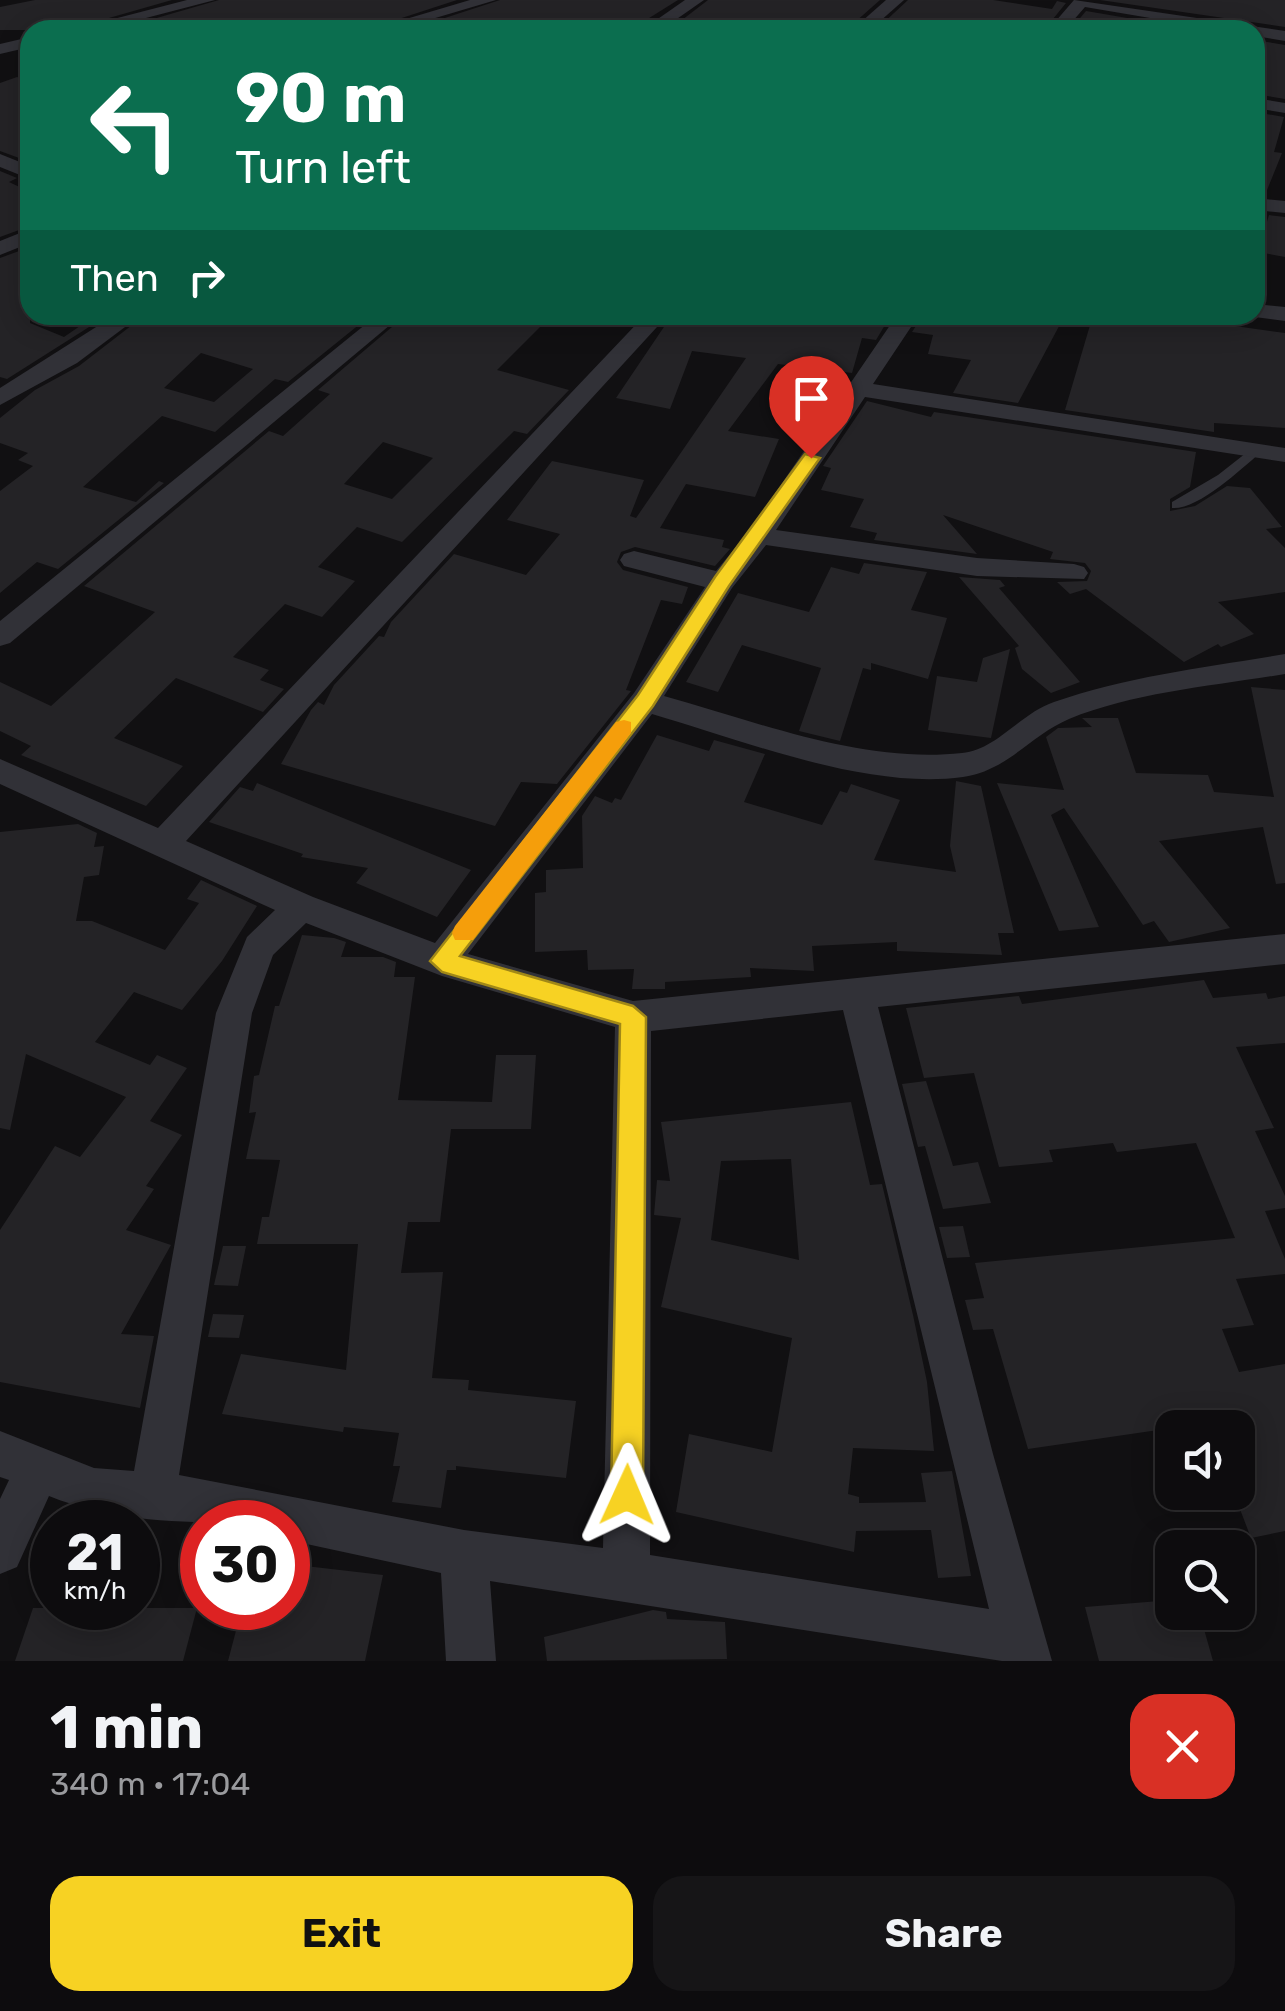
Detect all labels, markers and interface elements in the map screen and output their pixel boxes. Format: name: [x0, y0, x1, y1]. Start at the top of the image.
text: 90 m: [235, 57, 407, 140]
icon: left: [70, 60, 200, 190]
text: Turn left: [235, 141, 411, 194]
icon: right: [179, 250, 234, 305]
text: Then: [70, 255, 159, 301]
pin: [769, 356, 854, 459]
icon: arrive: [784, 371, 839, 426]
map controls: [1155, 1410, 1255, 1630]
button: sound: [1155, 1410, 1255, 1510]
position arrow: [575, 1443, 679, 1547]
speed limit sign: 30: [180, 1500, 310, 1630]
text: 21: [66, 1523, 124, 1583]
button: search: [1155, 1530, 1255, 1630]
text: km/h: [64, 1576, 126, 1605]
text: 1 min: [50, 1692, 203, 1763]
button: close: [1130, 1694, 1235, 1799]
text: 340 m · 17:04: [50, 1765, 250, 1803]
button: Exit: [50, 1876, 633, 1991]
button: Share: [653, 1876, 1235, 1991]

